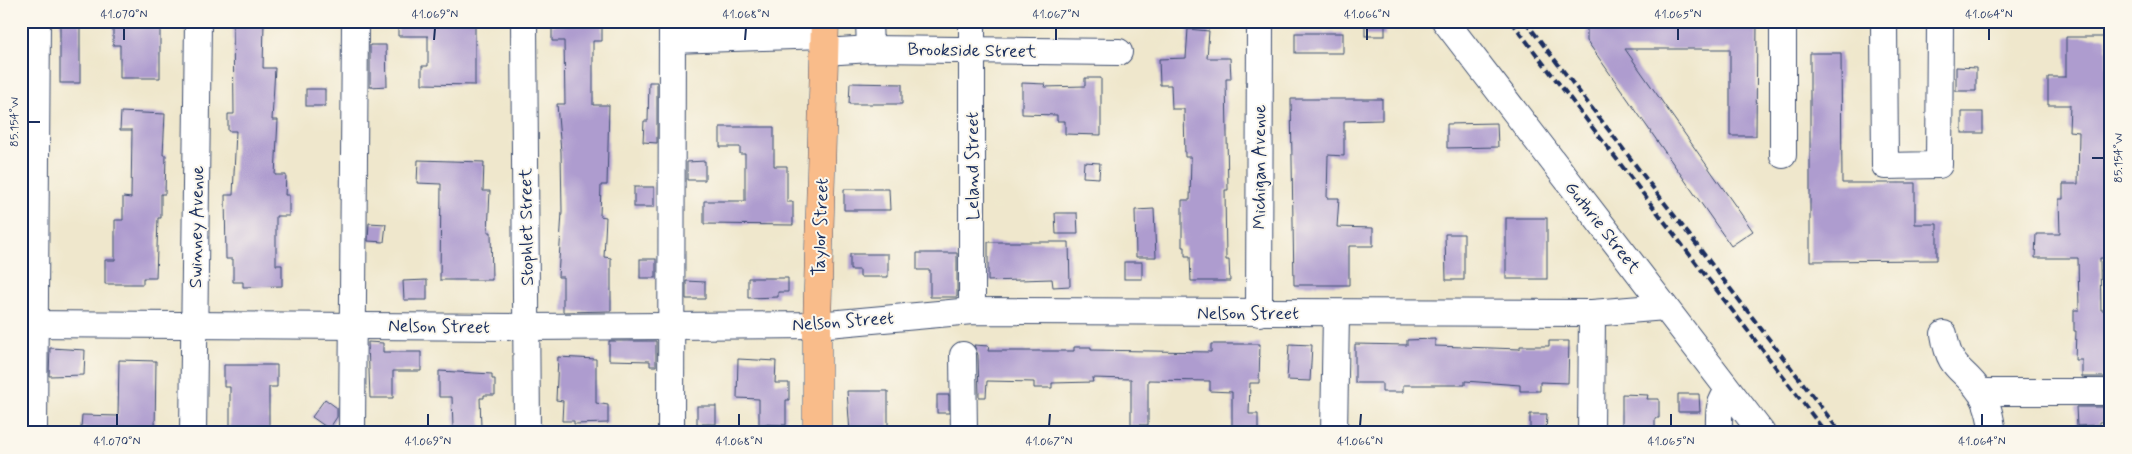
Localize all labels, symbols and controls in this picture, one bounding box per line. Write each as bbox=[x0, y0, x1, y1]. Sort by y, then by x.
text: 41.070°N bbox=[101, 7, 147, 23]
text: 41.069°N bbox=[412, 7, 458, 23]
text: 41.068°N bbox=[723, 7, 769, 23]
text: 41.067°N bbox=[1032, 7, 1080, 23]
text: 41.066°N bbox=[1344, 7, 1390, 23]
text: 41.065°N bbox=[1654, 7, 1702, 23]
text: 41.064°N bbox=[1965, 7, 2013, 23]
street label: Brookside Street bbox=[907, 38, 1037, 64]
text: 85.154°W bbox=[7, 97, 23, 147]
street label: Michigan Avenue bbox=[1248, 105, 1272, 230]
street label: Leland Street bbox=[961, 111, 985, 220]
text: 85.154°W bbox=[2111, 133, 2127, 183]
street label: Swinney Avenue bbox=[184, 166, 210, 288]
street label: Stophlet Street bbox=[514, 167, 540, 286]
street label: Taylor Street bbox=[807, 177, 835, 276]
street label: Guthrie Street bbox=[1559, 177, 1646, 279]
street label: Nelson Street bbox=[1197, 302, 1299, 326]
street label: Nelson Street bbox=[791, 306, 895, 338]
street label: Nelson Street bbox=[388, 314, 490, 340]
text: 41.070°N bbox=[94, 434, 140, 450]
text: 41.069°N bbox=[405, 434, 451, 450]
text: 41.068°N bbox=[716, 434, 762, 450]
text: 41.067°N bbox=[1025, 434, 1073, 450]
text: 41.066°N bbox=[1337, 434, 1383, 450]
text: 41.065°N bbox=[1647, 434, 1695, 450]
text: 41.064°N bbox=[1958, 434, 2006, 450]

